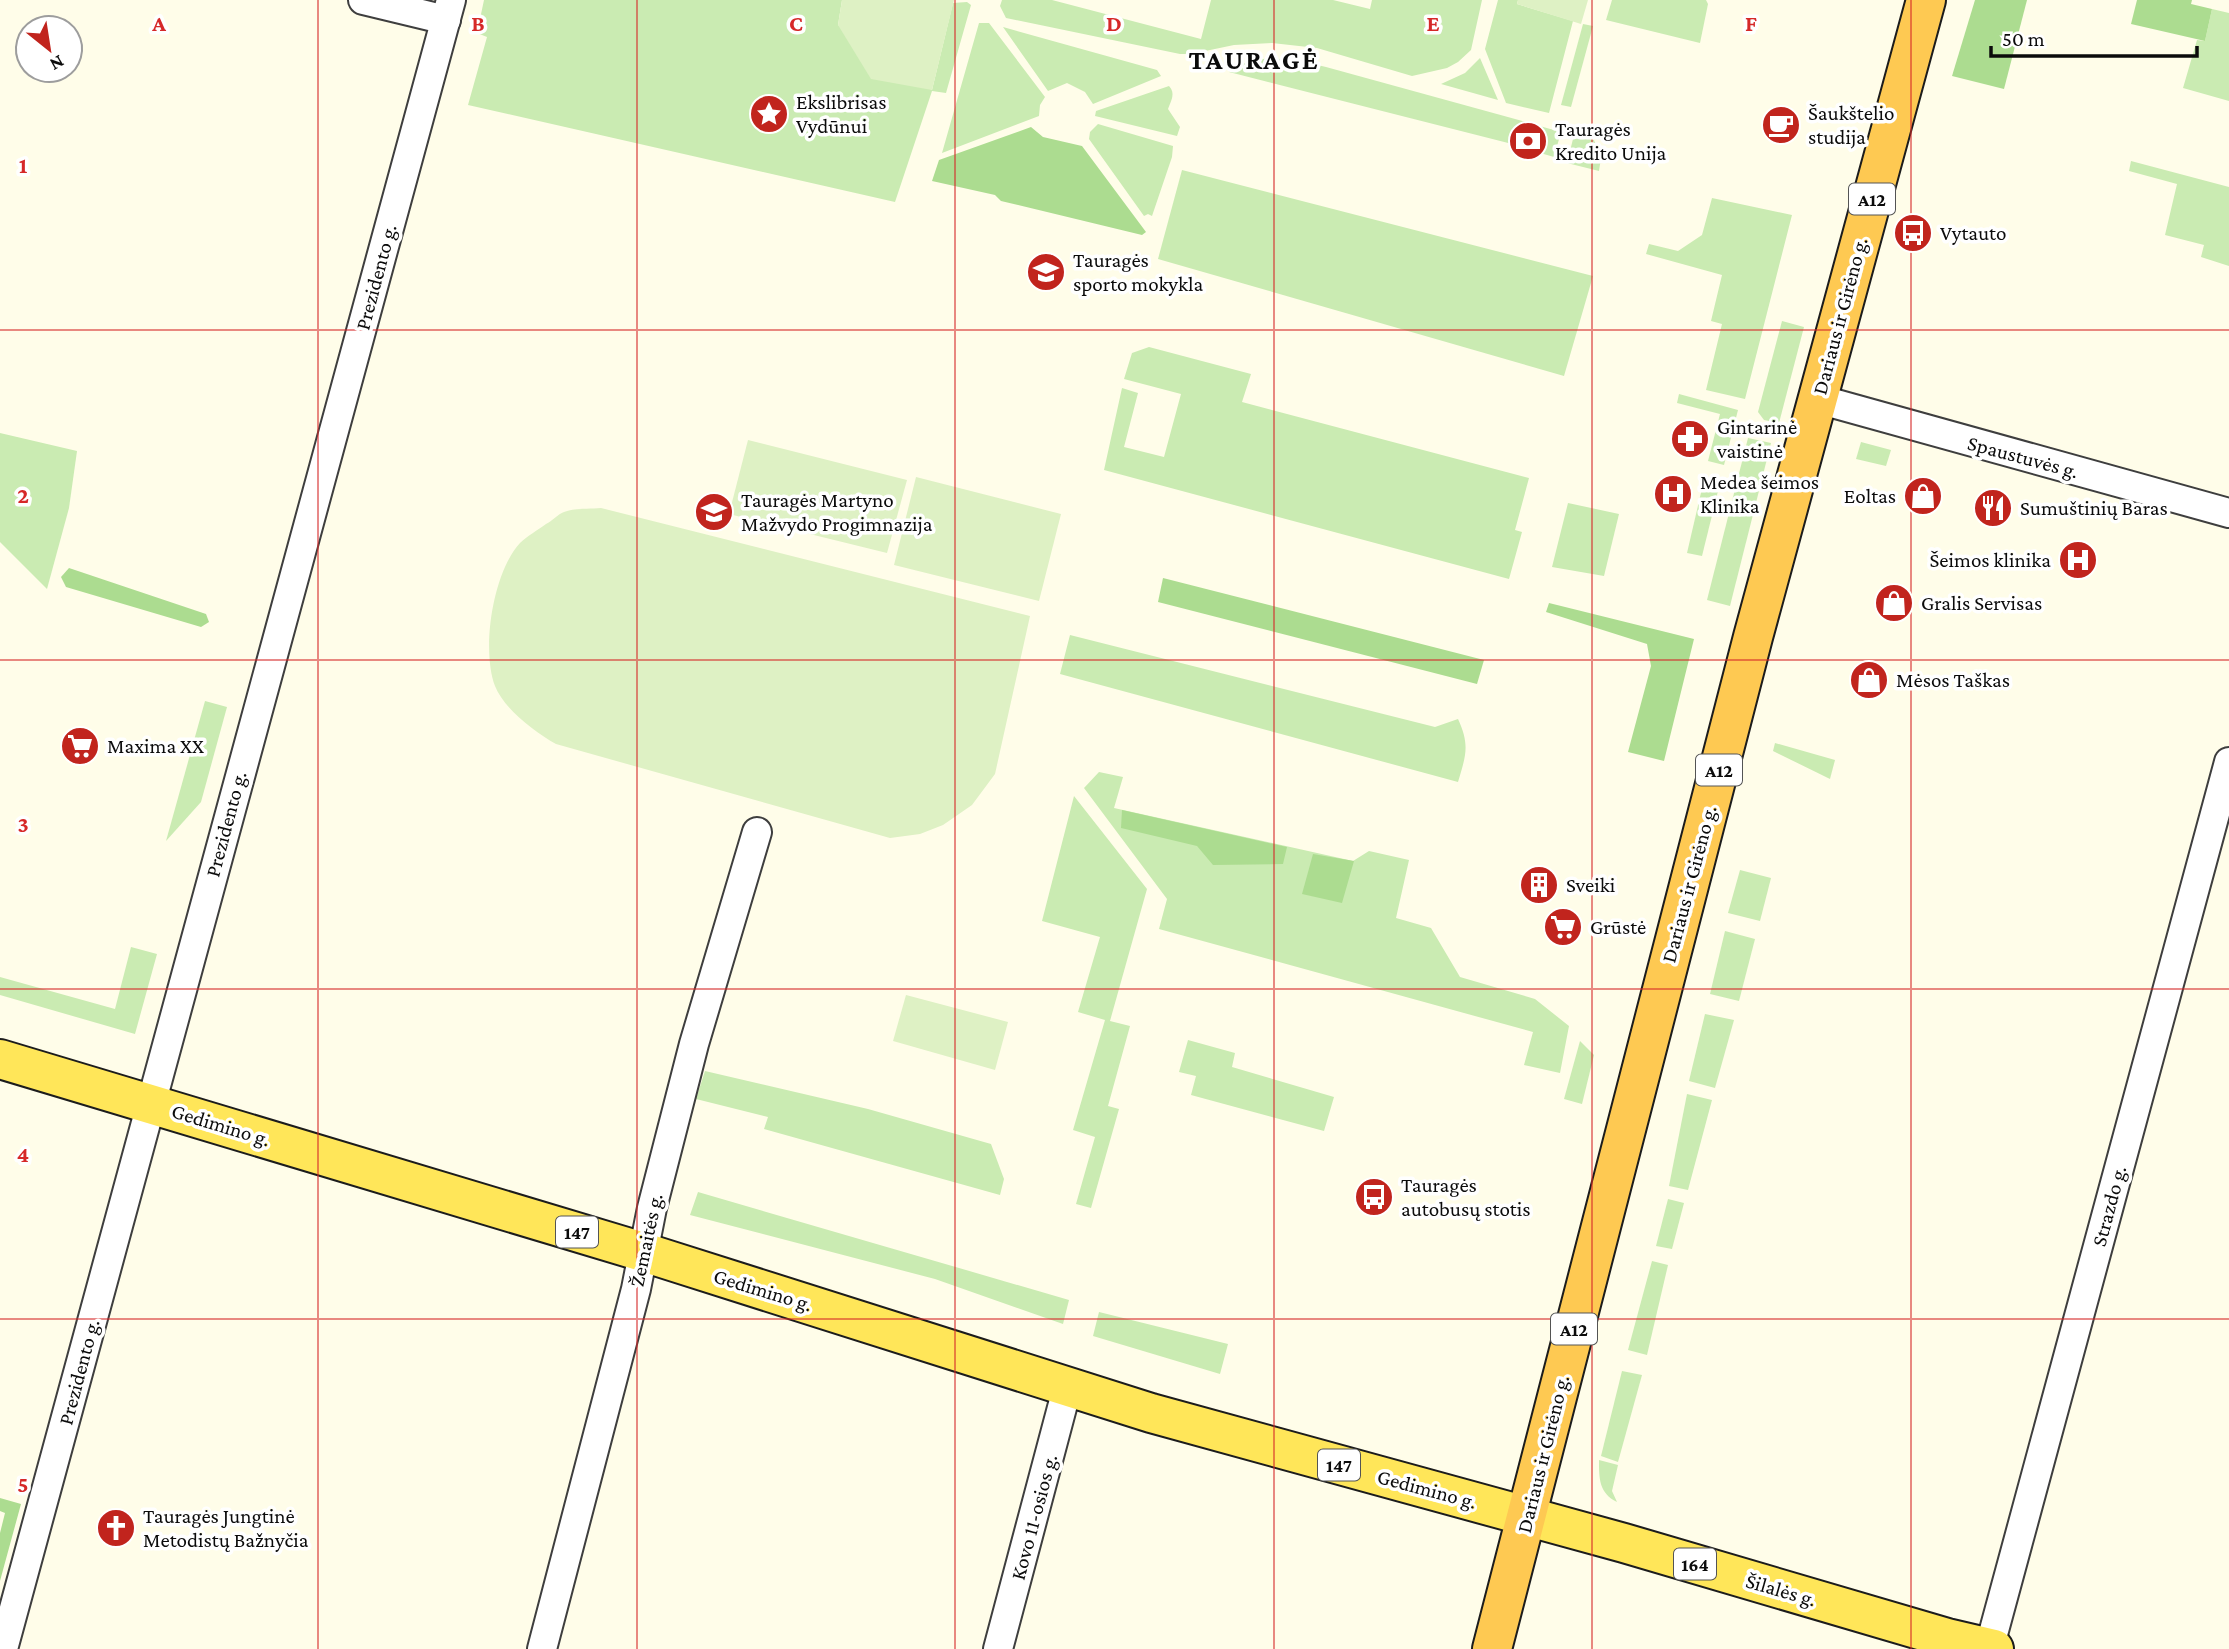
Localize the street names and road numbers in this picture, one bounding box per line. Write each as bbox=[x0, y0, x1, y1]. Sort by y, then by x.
road number: A12 bbox=[1849, 183, 1895, 214]
street label: Prezidento g. bbox=[350, 221, 402, 333]
street label: Dariaus ir Girėno g. bbox=[1807, 235, 1873, 397]
street label: Spaustuvės g. bbox=[1965, 431, 2081, 483]
road number: A12 bbox=[1696, 754, 1742, 786]
street label: Prezidento g. bbox=[200, 768, 252, 880]
street label: Dariaus ir Girėno g. bbox=[1656, 803, 1722, 965]
street label: Gedimino g. bbox=[169, 1099, 273, 1151]
street label: Strazdo g. bbox=[2087, 1163, 2131, 1249]
street label: Žemaitės g. bbox=[624, 1191, 668, 1289]
road number: 147 bbox=[556, 1216, 598, 1248]
street label: Gedimino g. bbox=[711, 1264, 815, 1316]
road number: A12 bbox=[1551, 1314, 1597, 1344]
street label: Prezidento g. bbox=[53, 1316, 105, 1428]
street label: Dariaus ir Girėno g. bbox=[1512, 1373, 1574, 1535]
road number: 147 bbox=[1318, 1450, 1360, 1480]
street label: Kovo 11-osios g. bbox=[1006, 1451, 1062, 1583]
street label: Gedimino g. bbox=[1375, 1464, 1479, 1514]
road number: 164 bbox=[1674, 1548, 1716, 1580]
street label: Šilalės g. bbox=[1743, 1569, 1819, 1611]

